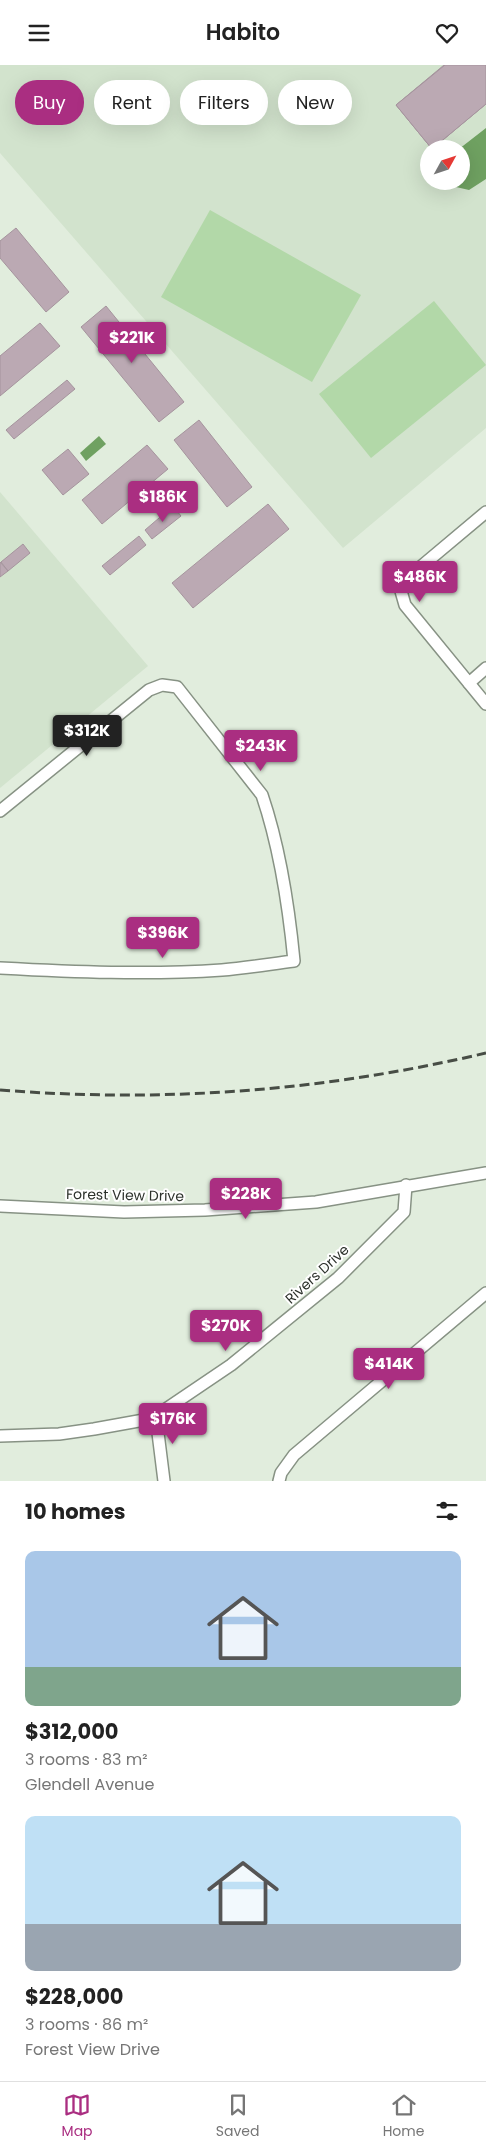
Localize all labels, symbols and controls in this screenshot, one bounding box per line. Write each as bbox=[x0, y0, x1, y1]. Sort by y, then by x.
text: Habito bbox=[206, 17, 280, 48]
icon: menu bbox=[25, 19, 53, 47]
icon: heart bbox=[433, 19, 461, 47]
chip: Buy bbox=[15, 80, 84, 125]
chip: Rent bbox=[94, 80, 170, 125]
chip: Filters bbox=[180, 80, 268, 125]
chip: New bbox=[278, 80, 352, 125]
north arrow bbox=[420, 140, 470, 190]
map controls bbox=[420, 140, 470, 190]
pin: $221K bbox=[97, 321, 167, 364]
text: $221K bbox=[109, 326, 155, 349]
pin: $186K bbox=[128, 481, 198, 523]
text: $186K bbox=[139, 485, 187, 508]
pin: $486K bbox=[385, 561, 455, 603]
text: $486K bbox=[393, 565, 447, 588]
pin: $312K bbox=[52, 715, 122, 757]
text: $312K bbox=[64, 719, 110, 742]
pin: $243K bbox=[226, 729, 296, 772]
text: $243K bbox=[235, 734, 287, 757]
pin: $396K bbox=[128, 917, 198, 959]
text: $396K bbox=[137, 921, 189, 944]
pin: $228K bbox=[211, 1177, 281, 1220]
text: $228K bbox=[221, 1182, 271, 1205]
street label: Forest View Drive bbox=[66, 1184, 184, 1206]
street label: Rivers Drive bbox=[281, 1240, 354, 1308]
pin: $270K bbox=[191, 1309, 261, 1352]
text: $270K bbox=[201, 1314, 251, 1337]
pin: $414K bbox=[354, 1347, 424, 1390]
text: $414K bbox=[364, 1352, 414, 1375]
pin: $176K bbox=[138, 1403, 208, 1445]
text: $176K bbox=[150, 1407, 196, 1430]
text: 10 homes bbox=[25, 1497, 125, 1526]
icon: filters bbox=[433, 1497, 461, 1525]
icon: home bbox=[198, 1583, 288, 1673]
text: $312,000 bbox=[25, 1717, 119, 1746]
text: 3 rooms · 83 m² bbox=[25, 1748, 147, 1771]
text: Glendell Avenue bbox=[25, 1773, 155, 1796]
icon: home bbox=[198, 1848, 288, 1938]
text: $228,000 bbox=[25, 1982, 124, 2011]
text: 3 rooms · 86 m² bbox=[25, 2013, 148, 2036]
text: Forest View Drive bbox=[25, 2038, 160, 2061]
tab: Map bbox=[62, 2091, 93, 2142]
tab: Saved bbox=[216, 2091, 259, 2142]
tab: Home bbox=[383, 2091, 424, 2142]

